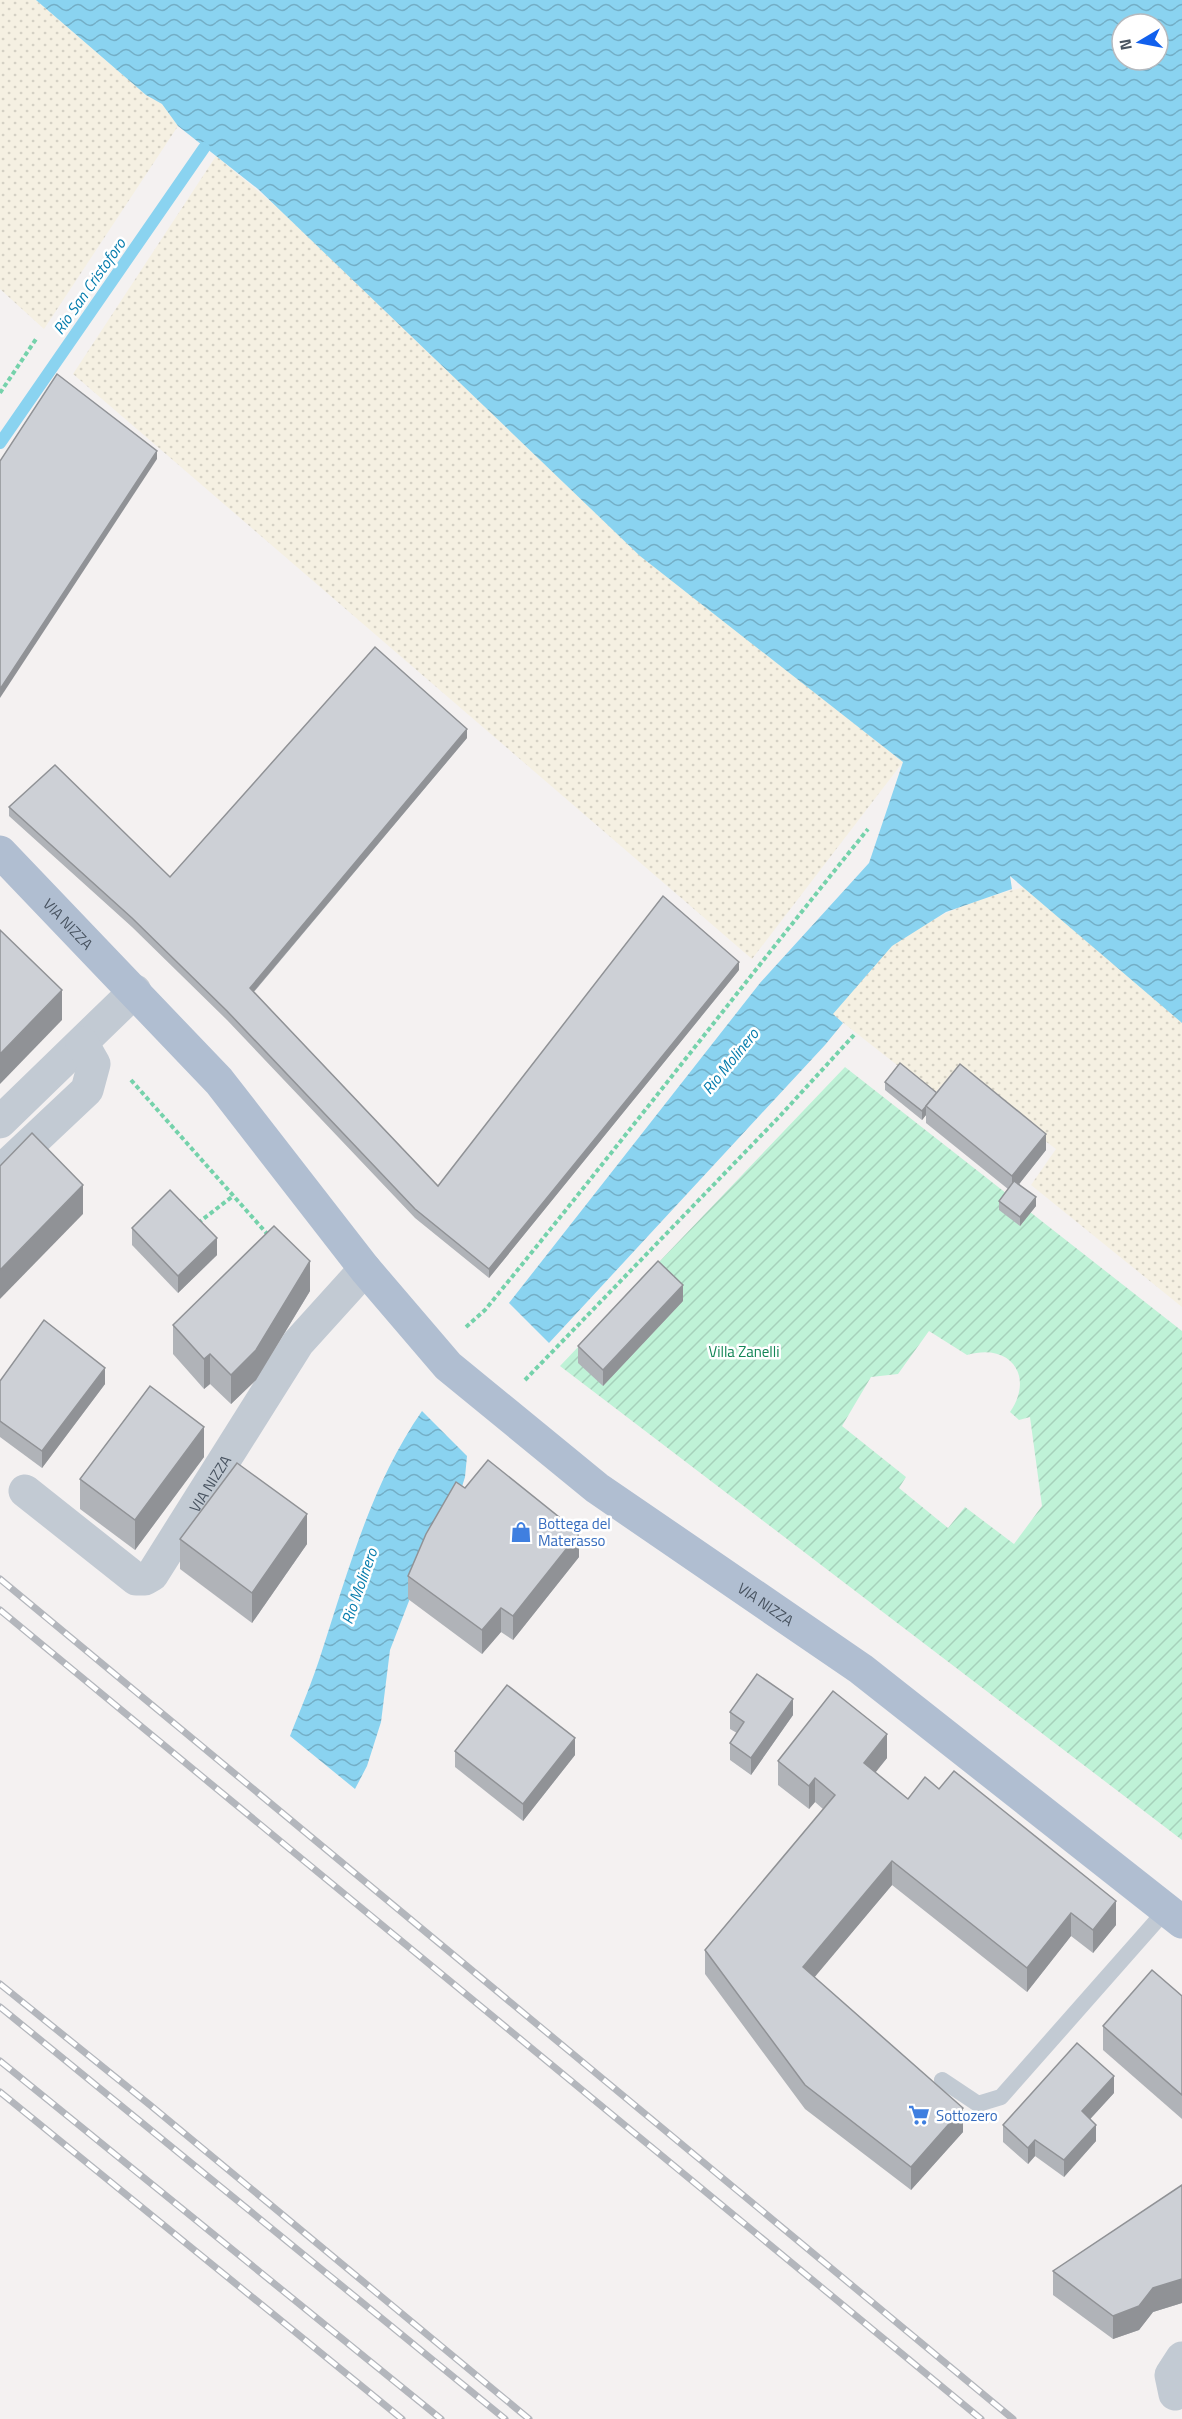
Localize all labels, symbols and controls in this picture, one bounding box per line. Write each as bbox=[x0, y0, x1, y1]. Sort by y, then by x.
north arrow bbox=[1110, 12, 1170, 72]
text: N bbox=[1112, 37, 1138, 52]
water label: Rio San Cristoforo bbox=[47, 232, 132, 339]
street label: VIA NIZZA bbox=[38, 893, 99, 955]
water label: Rio Molinero bbox=[696, 1022, 765, 1099]
park label: Villa Zanelli bbox=[708, 1340, 780, 1363]
street label: VIA NIZZA bbox=[183, 1450, 236, 1516]
place label: Bottega del Materasso bbox=[538, 1512, 611, 1552]
shop icon: Bottega del Materasso bbox=[509, 1520, 533, 1544]
water label: Rio Molinero bbox=[335, 1544, 384, 1627]
street label: VIA NIZZA bbox=[733, 1576, 799, 1631]
supermarket icon: Sottozero bbox=[907, 2103, 931, 2127]
place label: Sottozero bbox=[936, 2104, 998, 2127]

